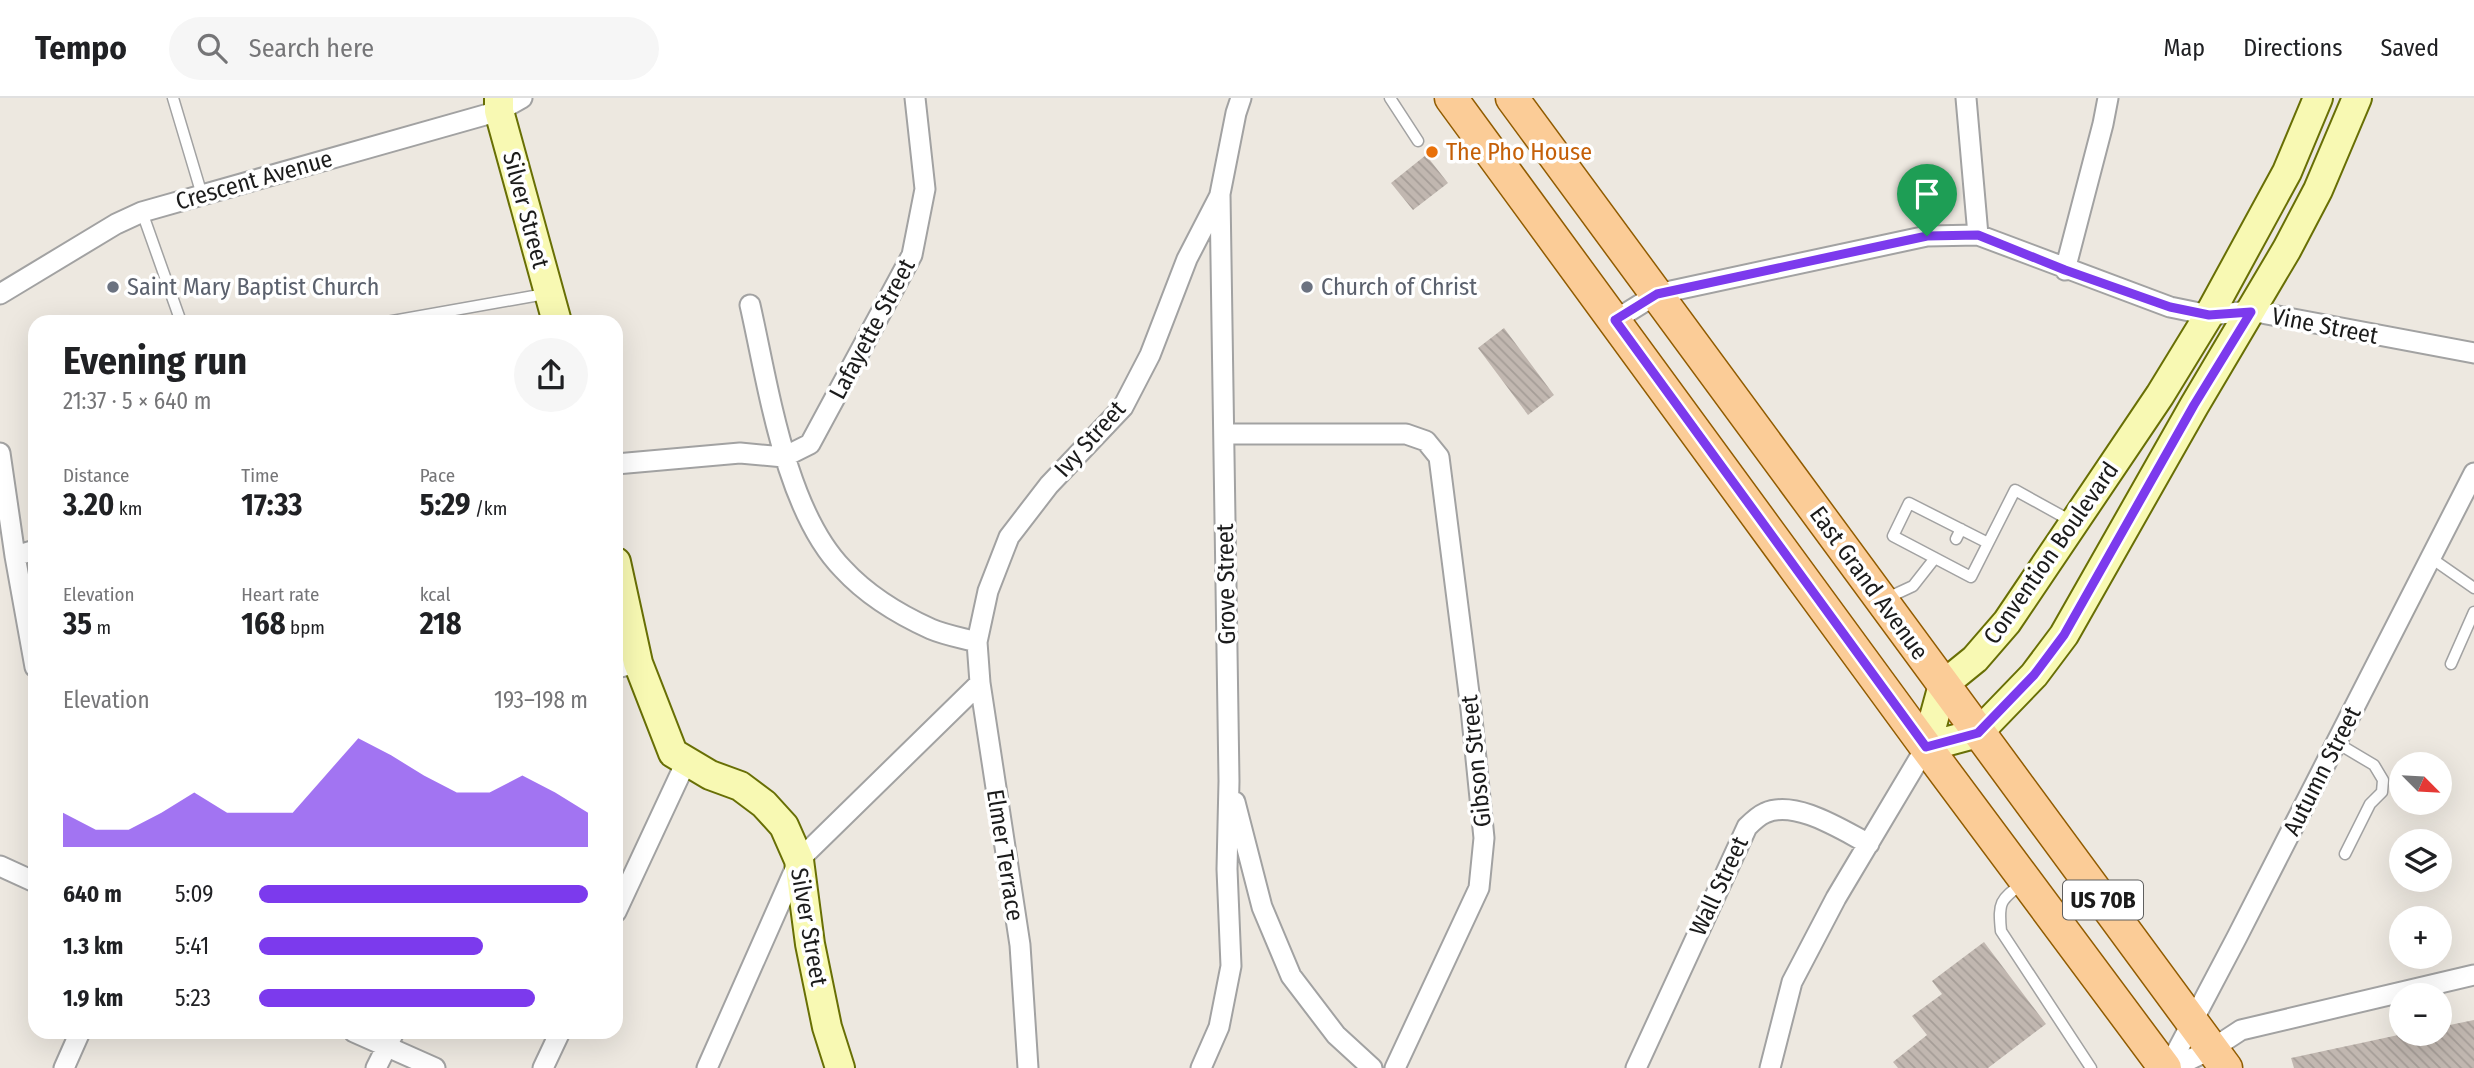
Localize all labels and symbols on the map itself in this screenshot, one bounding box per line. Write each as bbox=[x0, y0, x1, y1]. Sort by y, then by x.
place label: The Pho House bbox=[1446, 138, 1592, 166]
street label: Crescent Avenue bbox=[172, 144, 336, 216]
marker: The Pho House bbox=[1424, 144, 1440, 160]
street label: Silver Street bbox=[497, 149, 555, 271]
pin bbox=[1897, 164, 1957, 236]
street label: Lafayette Street bbox=[823, 254, 921, 404]
place label: Saint Mary Baptist Church bbox=[127, 273, 379, 301]
place label: Church of Christ bbox=[1321, 273, 1477, 301]
marker: Saint Mary Baptist Church bbox=[105, 279, 121, 295]
marker: Church of Christ bbox=[1299, 279, 1315, 295]
street label: Vine Street bbox=[2270, 302, 2381, 350]
street label: Ivy Street bbox=[1049, 395, 1131, 483]
street label: Convention Boulevard bbox=[1978, 457, 2124, 649]
street label: East Grand Avenue bbox=[1804, 501, 1934, 665]
street label: Grove Street bbox=[1211, 523, 1241, 645]
street label: Gibson Street bbox=[1455, 693, 1497, 828]
street label: Autumn Street bbox=[2277, 702, 2367, 840]
north arrow bbox=[2389, 752, 2452, 816]
street label: Elmer Terrace bbox=[981, 787, 1029, 923]
street label: Wall Street bbox=[1684, 832, 1754, 940]
street label: Silver Street bbox=[785, 866, 833, 988]
road number: US 70B bbox=[2063, 880, 2143, 920]

